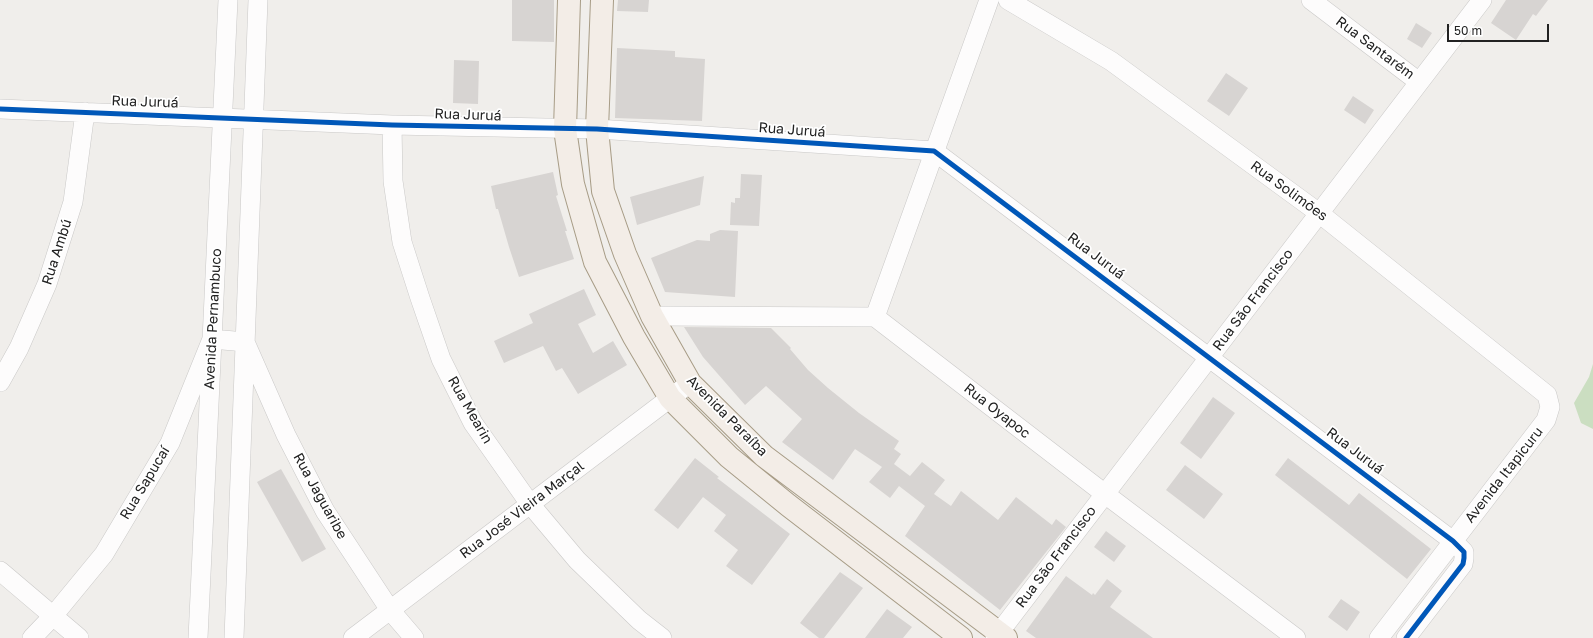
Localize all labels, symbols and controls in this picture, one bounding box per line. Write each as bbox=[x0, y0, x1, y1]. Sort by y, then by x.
street label: Rua Santarém bbox=[1332, 13, 1418, 83]
scale bar bbox=[1449, 16, 1551, 42]
text: 50 m bbox=[1454, 23, 1482, 38]
street label: Rua Juruá bbox=[111, 92, 179, 112]
street label: Rua Juruá bbox=[434, 105, 502, 125]
street label: Rua Juruá bbox=[758, 119, 826, 141]
street label: Rua Solimões bbox=[1247, 157, 1331, 225]
street label: Rua Ambú bbox=[39, 217, 75, 287]
street label: Rua Juruá bbox=[1064, 229, 1128, 283]
street label: Rua São Francisco bbox=[1209, 246, 1297, 354]
street label: Avenida Pernambuco bbox=[201, 248, 225, 390]
street label: Avenida Paraíba bbox=[683, 372, 771, 460]
street label: Rua Mearin bbox=[444, 373, 496, 447]
street label: Rua Oyapoc bbox=[961, 380, 1033, 442]
street label: Rua Juruá bbox=[1323, 424, 1387, 478]
street label: Avenida Itapicuru bbox=[1461, 424, 1547, 526]
street label: Rua Sapucaí bbox=[117, 443, 173, 523]
street label: Rua Jaguaribe bbox=[289, 450, 351, 542]
street label: Rua José Vieira Marçal bbox=[457, 458, 587, 562]
street label: Rua São Francisco bbox=[1012, 503, 1100, 611]

